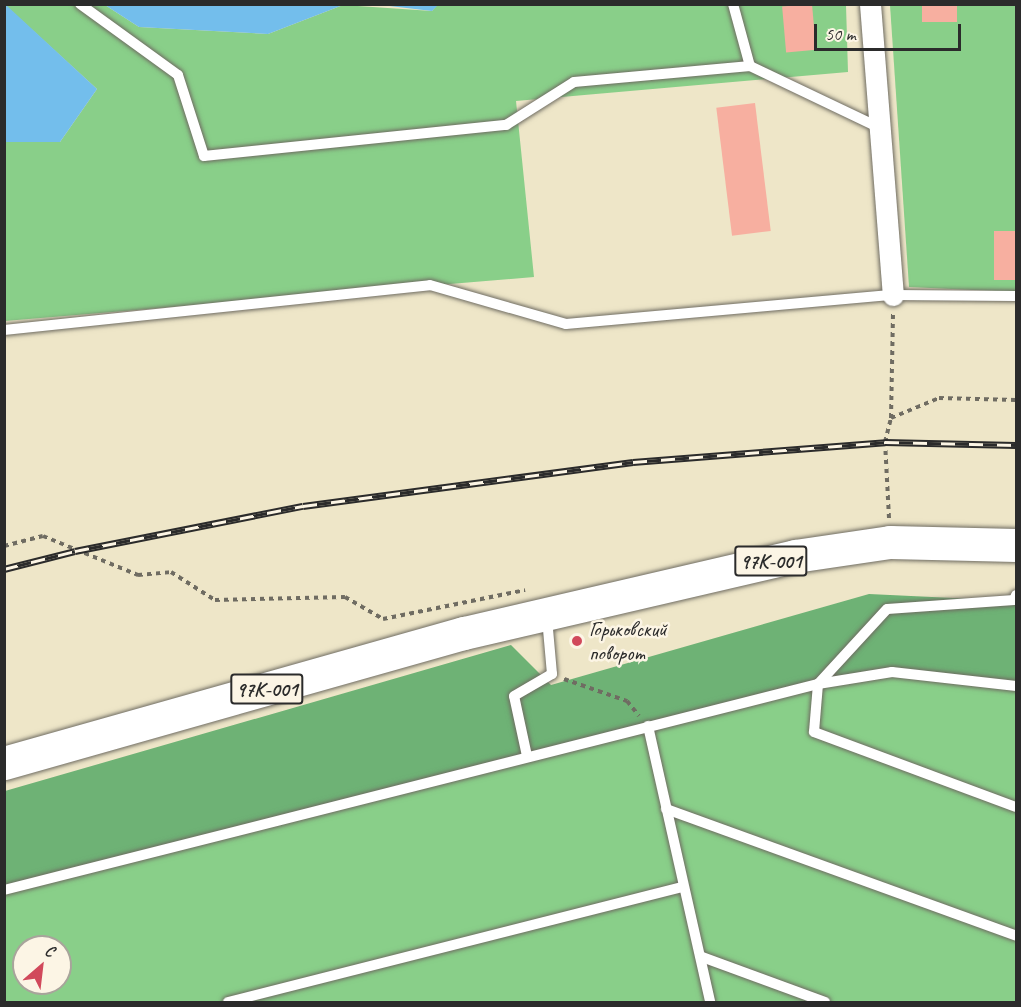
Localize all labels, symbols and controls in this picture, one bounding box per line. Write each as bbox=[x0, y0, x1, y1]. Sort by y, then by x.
scale bar bbox=[817, 12, 964, 50]
text: 50 m bbox=[825, 23, 856, 45]
road number: 97К-001 bbox=[734, 544, 808, 578]
place label: Горьковский поворот bbox=[589, 616, 667, 666]
marker: Горьковский поворот bbox=[570, 634, 584, 648]
road number: 97К-001 bbox=[230, 672, 304, 706]
north arrow bbox=[12, 935, 72, 995]
text: С bbox=[41, 940, 58, 962]

